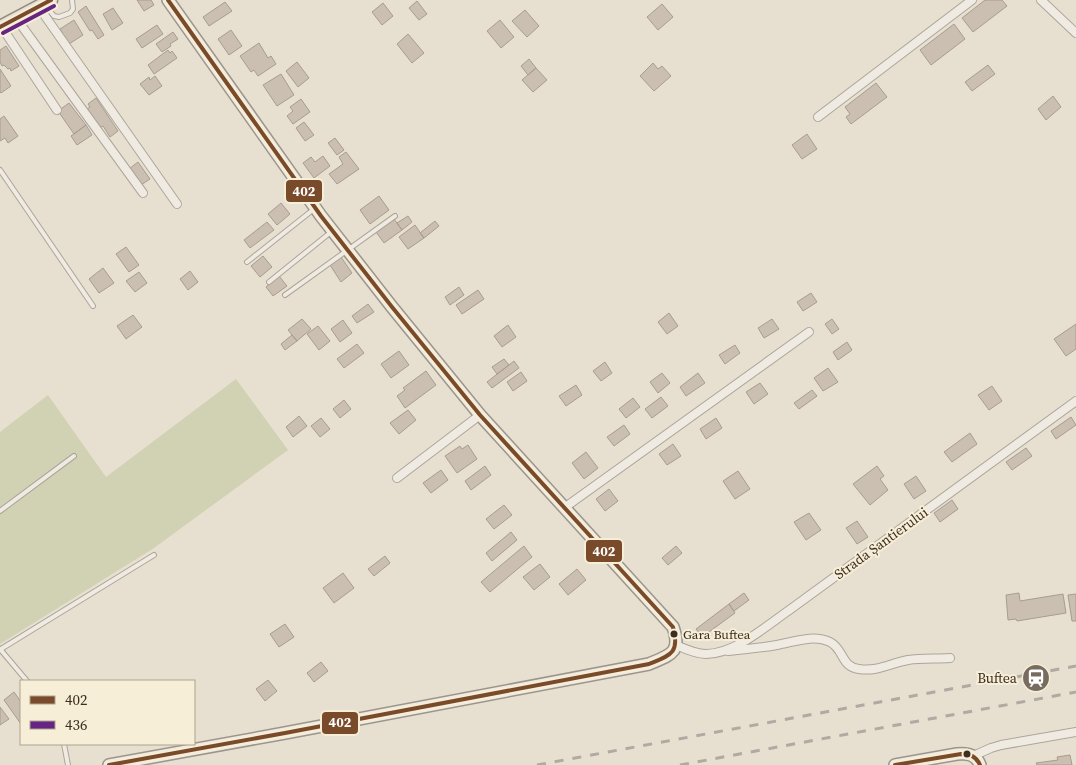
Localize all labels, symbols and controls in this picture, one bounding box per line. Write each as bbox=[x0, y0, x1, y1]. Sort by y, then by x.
line badge: 402 bbox=[285, 179, 323, 203]
text: 402 bbox=[293, 181, 316, 201]
street label: Strada Șantierului bbox=[830, 502, 932, 584]
line badge: 402 bbox=[585, 539, 623, 563]
text: 402 bbox=[593, 541, 616, 561]
place label: Gara Buftea bbox=[683, 626, 751, 643]
marker: Gara Buftea bbox=[669, 629, 679, 639]
station icon: Buftea bbox=[1021, 663, 1051, 693]
place label: Buftea bbox=[977, 668, 1018, 688]
legend bbox=[20, 680, 195, 745]
text: 402 bbox=[65, 689, 88, 710]
line badge: 402 bbox=[321, 711, 359, 735]
text: 402 bbox=[329, 712, 352, 732]
text: 436 bbox=[65, 714, 88, 735]
unlabelled marker bbox=[962, 749, 972, 759]

